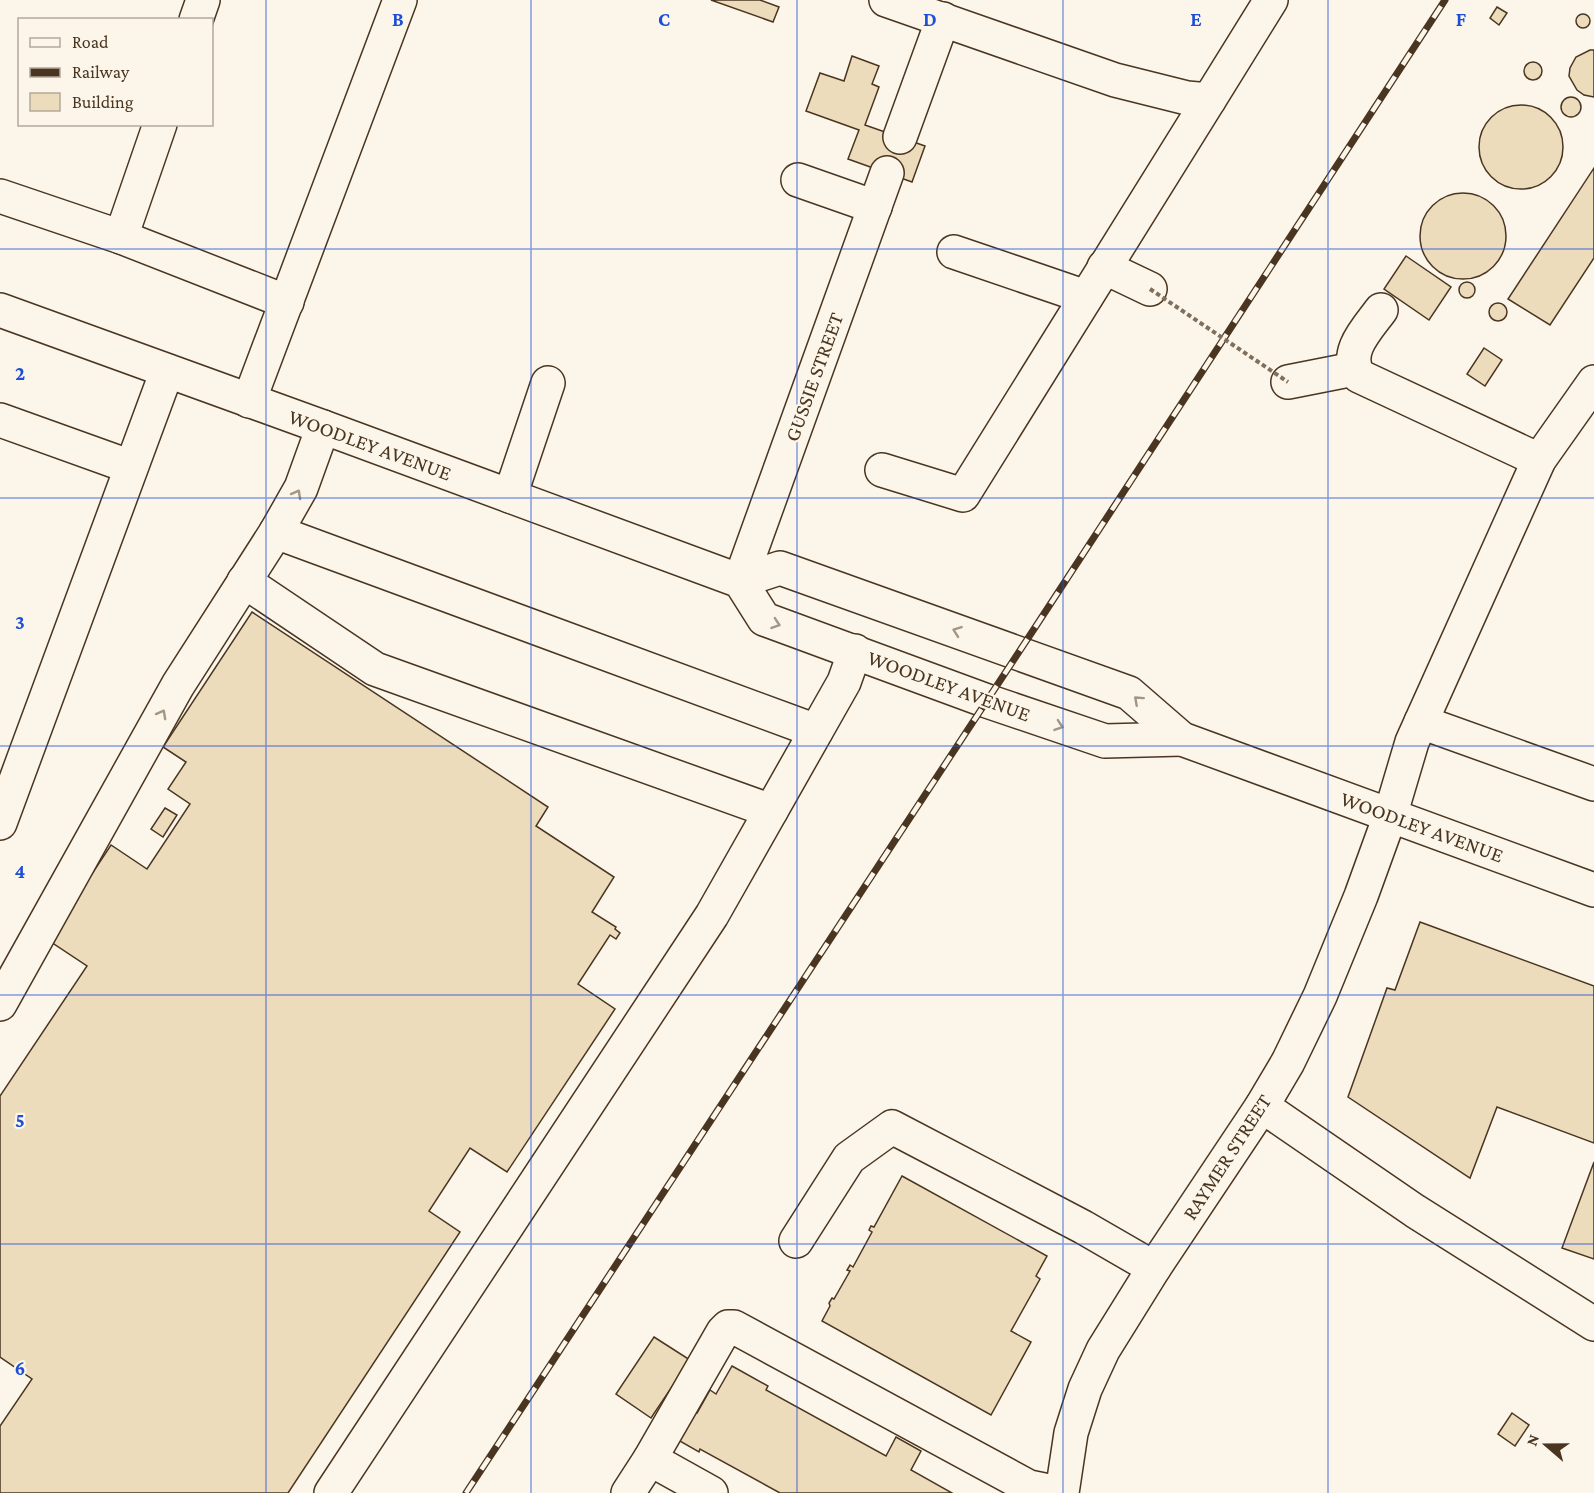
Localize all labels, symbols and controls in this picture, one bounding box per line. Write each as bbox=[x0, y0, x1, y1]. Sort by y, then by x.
text: B bbox=[392, 8, 404, 30]
text: C bbox=[658, 8, 670, 30]
text: D bbox=[923, 8, 937, 30]
text: E bbox=[1190, 8, 1202, 30]
text: F bbox=[1456, 8, 1467, 30]
legend bbox=[18, 18, 213, 126]
text: Road bbox=[72, 32, 109, 52]
text: Railway bbox=[72, 62, 130, 82]
text: Building bbox=[72, 92, 134, 112]
street label: GUSSIE STREET bbox=[780, 309, 849, 445]
text: 2 bbox=[15, 362, 25, 384]
street label: WOODLEY AVENUE bbox=[285, 404, 455, 486]
one-way arrow bbox=[290, 490, 301, 500]
text: 3 bbox=[15, 611, 25, 633]
one-way arrow bbox=[770, 616, 781, 629]
one-way arrow bbox=[952, 626, 963, 639]
street label: WOODLEY AVENUE bbox=[864, 645, 1034, 727]
one-way arrow bbox=[1134, 696, 1145, 707]
one-way arrow bbox=[155, 710, 166, 720]
one-way arrow bbox=[1053, 718, 1063, 731]
street label: WOODLEY AVENUE bbox=[1337, 786, 1507, 868]
text: 4 bbox=[15, 860, 26, 882]
street label: RAYMER STREET bbox=[1178, 1089, 1277, 1224]
text: 5 bbox=[15, 1109, 25, 1131]
text: 6 bbox=[15, 1357, 25, 1379]
north arrow bbox=[1516, 1415, 1576, 1475]
text: N bbox=[1523, 1432, 1542, 1448]

